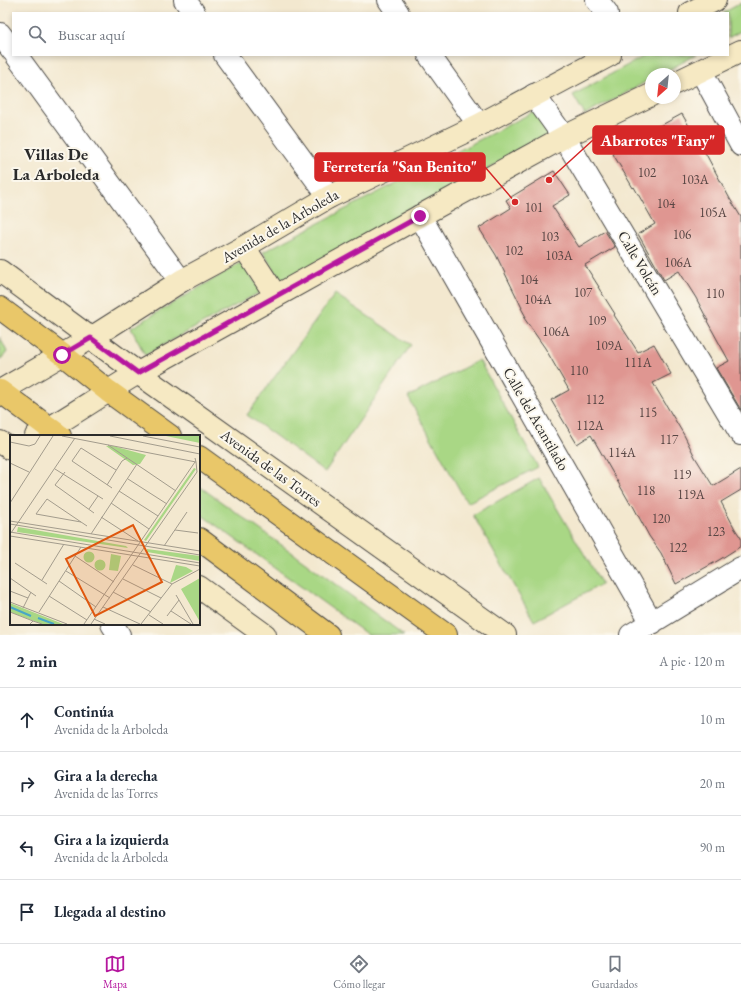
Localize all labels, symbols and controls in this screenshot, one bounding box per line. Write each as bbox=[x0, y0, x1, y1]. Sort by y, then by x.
search box bbox=[12, 12, 729, 56]
icon: search bbox=[26, 23, 48, 45]
text: Buscar aquí bbox=[58, 25, 125, 44]
north arrow bbox=[645, 68, 681, 104]
callout: Abarrotes "Fany" bbox=[593, 126, 724, 154]
text: Abarrotes "Fany" bbox=[600, 130, 715, 151]
district label: Villas De La Arboleda bbox=[13, 143, 100, 185]
callout: Ferretería "San Benito" bbox=[315, 153, 485, 181]
text: Ferretería "San Benito" bbox=[323, 156, 477, 177]
house number: 102 bbox=[638, 164, 657, 181]
house number: 103A bbox=[681, 171, 710, 188]
street label: Avenida de la Arboleda bbox=[217, 184, 342, 267]
house number: 104 bbox=[657, 195, 676, 212]
house number: 101 bbox=[525, 199, 543, 216]
house number: 105A bbox=[699, 204, 728, 221]
route end bbox=[411, 207, 429, 225]
house number: 106 bbox=[673, 226, 691, 243]
street label: Calle Volcán bbox=[614, 227, 667, 298]
house number: 103 bbox=[541, 228, 559, 245]
house number: 102 bbox=[505, 242, 524, 259]
house number: 103A bbox=[545, 247, 574, 264]
house number: 106A bbox=[664, 254, 693, 271]
house number: 104 bbox=[520, 271, 539, 288]
house number: 107 bbox=[574, 284, 593, 301]
house number: 110 bbox=[706, 285, 724, 302]
house number: 104A bbox=[524, 291, 553, 308]
house number: 109 bbox=[588, 312, 607, 329]
house number: 106A bbox=[542, 323, 571, 340]
house number: 109A bbox=[595, 337, 624, 354]
route start bbox=[53, 346, 71, 364]
house number: 111A bbox=[624, 354, 653, 371]
house number: 110 bbox=[570, 362, 588, 379]
street label: Calle del Acantilado bbox=[499, 364, 574, 474]
house number: 112 bbox=[586, 391, 605, 408]
house number: 115 bbox=[639, 404, 657, 421]
house number: 112A bbox=[576, 417, 605, 434]
street label: Avenida de las Torres bbox=[216, 424, 326, 511]
house number: 117 bbox=[660, 431, 679, 448]
inset map bbox=[10, 435, 200, 625]
house number: 114A bbox=[608, 444, 637, 461]
house number: 119 bbox=[673, 466, 692, 483]
house number: 118 bbox=[637, 482, 655, 499]
house number: 119A bbox=[677, 486, 706, 503]
house number: 120 bbox=[652, 510, 670, 527]
house number: 123 bbox=[707, 523, 725, 540]
house number: 122 bbox=[669, 539, 688, 556]
text: 2 min bbox=[16, 650, 57, 672]
text: A pie · 120 m bbox=[659, 653, 725, 670]
text: Continúa bbox=[54, 702, 114, 721]
icon: ahead bbox=[16, 709, 38, 731]
text: 10 m bbox=[700, 711, 725, 728]
text: Avenida de la Arboleda bbox=[54, 721, 168, 738]
text: Gira a la derecha bbox=[54, 766, 158, 785]
icon: right bbox=[16, 773, 38, 795]
text: 20 m bbox=[700, 775, 725, 792]
text: Avenida de las Torres bbox=[54, 785, 158, 802]
text: Gira a la izquierda bbox=[54, 830, 169, 849]
icon: left bbox=[16, 837, 38, 859]
text: 90 m bbox=[700, 839, 725, 856]
text: Avenida de la Arboleda bbox=[54, 849, 168, 866]
icon: arrive bbox=[16, 901, 38, 923]
text: Llegada al destino bbox=[54, 902, 166, 921]
tab: Mapa bbox=[103, 953, 127, 991]
tab: Cómo llegar bbox=[333, 953, 385, 991]
tab: Guardados bbox=[591, 953, 638, 991]

